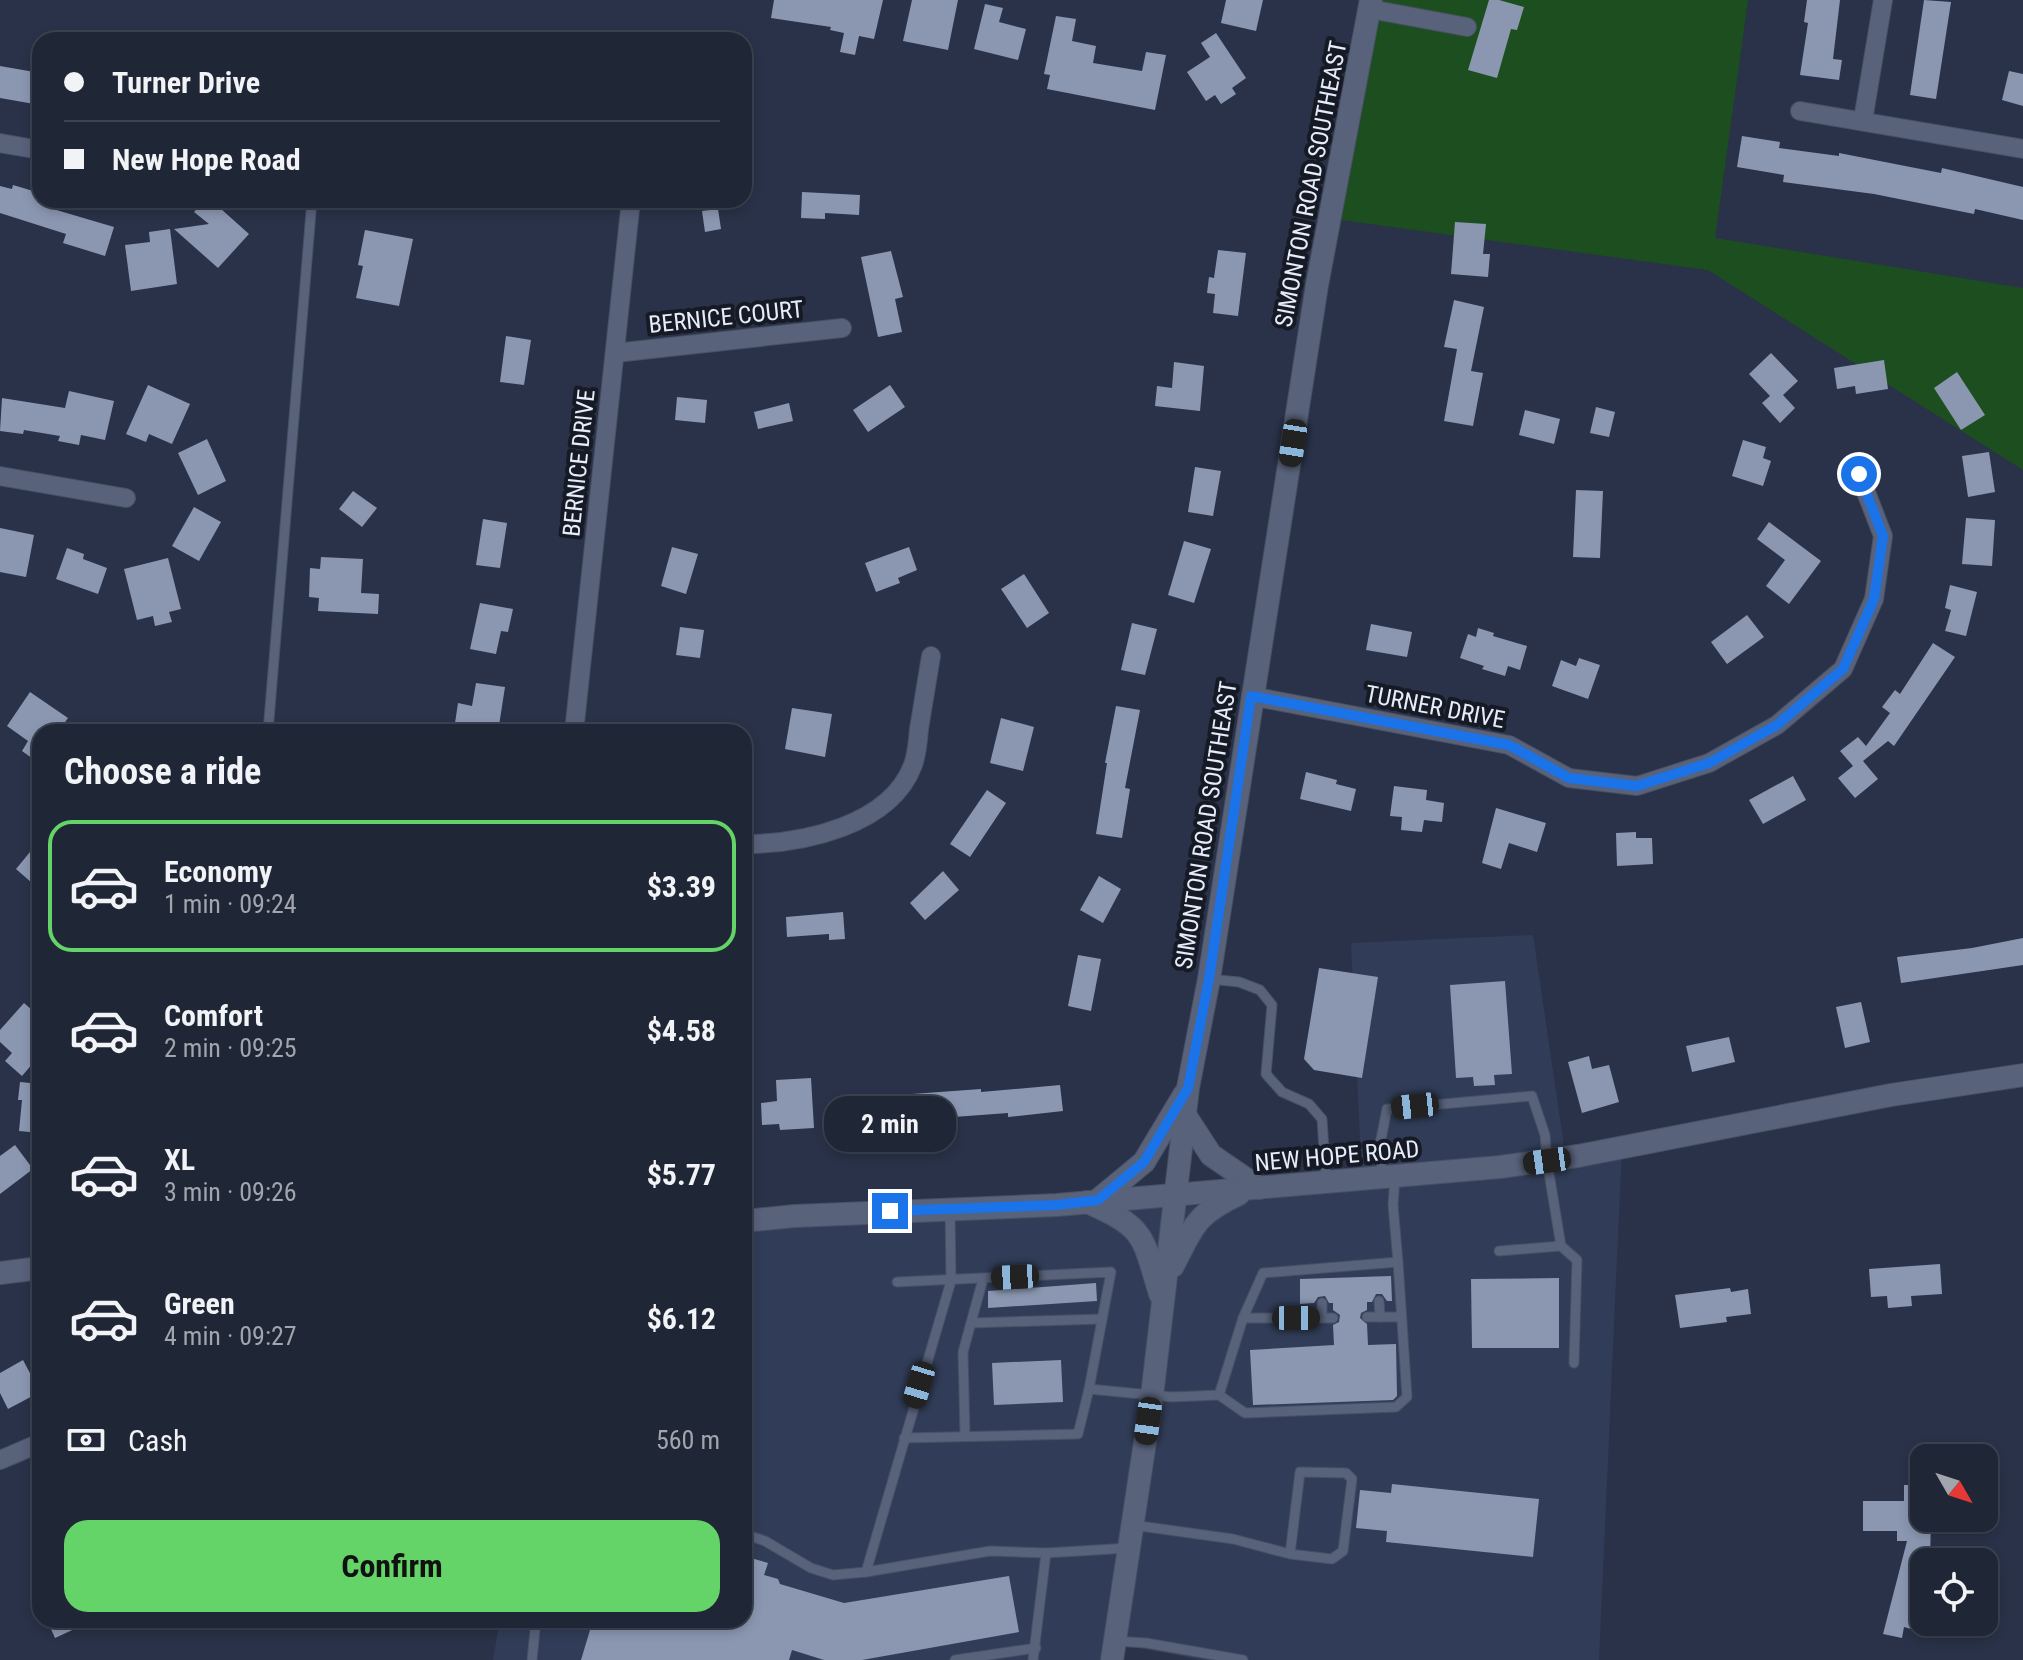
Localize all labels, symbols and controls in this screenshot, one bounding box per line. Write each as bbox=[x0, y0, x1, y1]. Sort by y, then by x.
street label: SIMONTON ROAD SOUTHEAST bbox=[1270, 39, 1352, 329]
text: Turner Drive bbox=[112, 65, 260, 100]
text: New Hope Road bbox=[112, 142, 301, 177]
street label: BERNICE COURT bbox=[647, 295, 805, 339]
street label: BERNICE DRIVE bbox=[557, 388, 601, 538]
car bbox=[1277, 417, 1309, 469]
route start bbox=[1841, 456, 1877, 492]
street label: SIMONTON ROAD SOUTHEAST bbox=[1169, 679, 1243, 971]
street label: TURNER DRIVE bbox=[1363, 680, 1507, 734]
text: Choose a ride bbox=[64, 751, 261, 793]
icon: car bbox=[68, 850, 140, 922]
text: Economy bbox=[164, 854, 272, 889]
text: $3.39 bbox=[647, 869, 716, 904]
text: 1 min · 09:24 bbox=[164, 889, 297, 919]
icon: car bbox=[68, 994, 140, 1066]
text: Comfort bbox=[164, 998, 263, 1033]
text: $4.58 bbox=[647, 1013, 716, 1048]
text: 2 min · 09:25 bbox=[164, 1033, 297, 1063]
car bbox=[1390, 1092, 1440, 1120]
callout: 2 min bbox=[824, 1095, 956, 1151]
text: 2 min bbox=[861, 1109, 919, 1139]
street label: NEW HOPE ROAD bbox=[1254, 1135, 1420, 1177]
icon: car bbox=[68, 1138, 140, 1210]
text: XL bbox=[164, 1142, 195, 1177]
car bbox=[1522, 1146, 1572, 1176]
text: $5.77 bbox=[647, 1157, 716, 1192]
text: 3 min · 09:26 bbox=[164, 1177, 297, 1207]
route end bbox=[872, 1193, 908, 1229]
car bbox=[990, 1264, 1040, 1290]
icon: car bbox=[68, 1282, 140, 1354]
text: Green bbox=[164, 1286, 235, 1321]
text: $6.12 bbox=[647, 1301, 716, 1336]
car bbox=[1272, 1306, 1320, 1330]
text: 4 min · 09:27 bbox=[164, 1321, 297, 1351]
car bbox=[901, 1359, 937, 1411]
car bbox=[1133, 1396, 1163, 1446]
icon: cash bbox=[64, 1418, 108, 1462]
text: Cash bbox=[128, 1423, 188, 1458]
text: 560 m bbox=[656, 1425, 720, 1455]
north arrow bbox=[1910, 1444, 1998, 1532]
map controls bbox=[1910, 1444, 1998, 1636]
button: Confirm bbox=[64, 1520, 720, 1612]
button: locate bbox=[1910, 1548, 1998, 1636]

